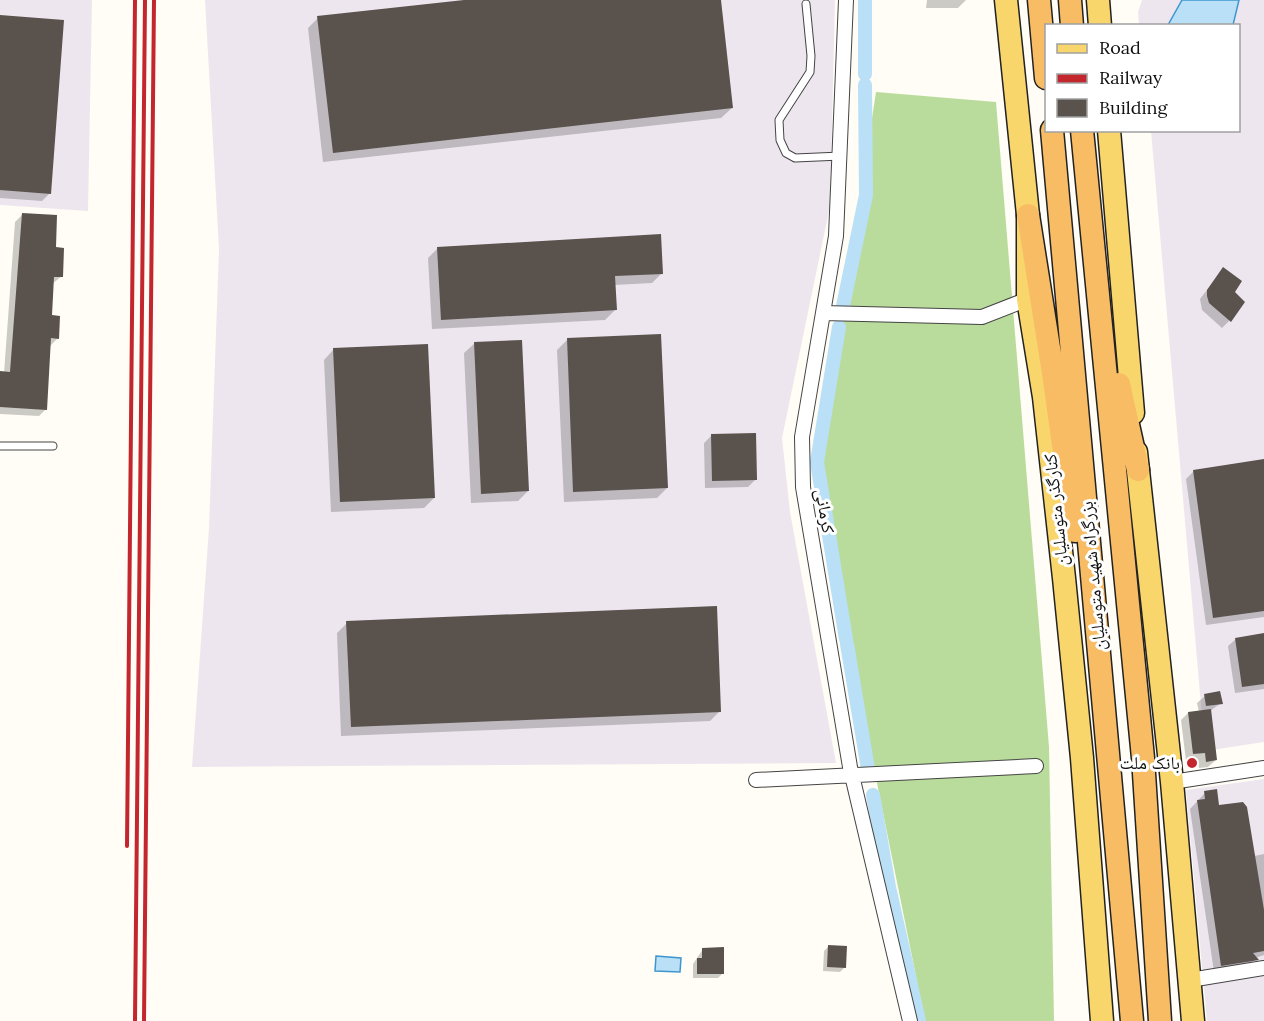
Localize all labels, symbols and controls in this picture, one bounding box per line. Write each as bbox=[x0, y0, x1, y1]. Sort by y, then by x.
legend bbox=[1045, 24, 1240, 132]
text: Road bbox=[1099, 36, 1141, 59]
text: Railway bbox=[1099, 66, 1163, 89]
text: Building bbox=[1099, 96, 1169, 119]
street label: کنارگذر متوسلیان bbox=[1038, 452, 1073, 567]
street label: کرمانی bbox=[811, 487, 840, 535]
street label: بزرگراه شهید متوسلیان bbox=[1075, 500, 1110, 652]
place label: بانک ملت bbox=[1120, 751, 1180, 774]
marker: بانک ملت bbox=[1185, 756, 1199, 770]

